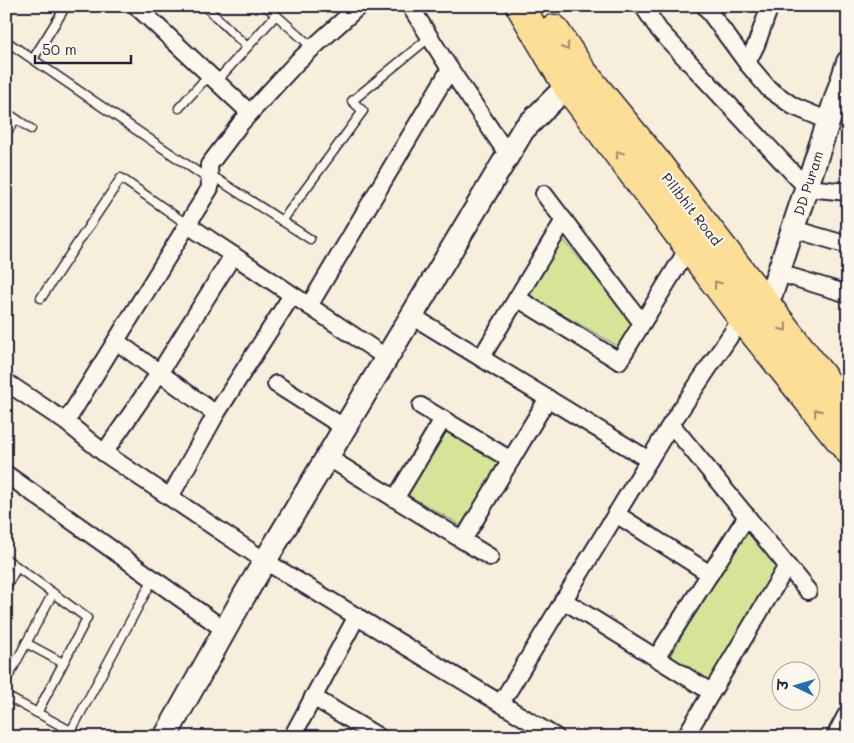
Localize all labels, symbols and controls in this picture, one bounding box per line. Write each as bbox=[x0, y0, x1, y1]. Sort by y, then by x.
scale bar bbox=[35, 32, 131, 64]
text: 50 m bbox=[42, 39, 77, 59]
one-way arrow bbox=[560, 42, 570, 51]
street label: DD Puram bbox=[789, 148, 827, 218]
one-way arrow bbox=[617, 151, 625, 160]
street label: Pilibhit Road bbox=[658, 169, 726, 249]
one-way arrow bbox=[714, 280, 723, 290]
one-way arrow bbox=[778, 322, 786, 331]
one-way arrow bbox=[815, 409, 823, 418]
north arrow bbox=[772, 660, 822, 710]
text: उ bbox=[773, 678, 793, 692]

